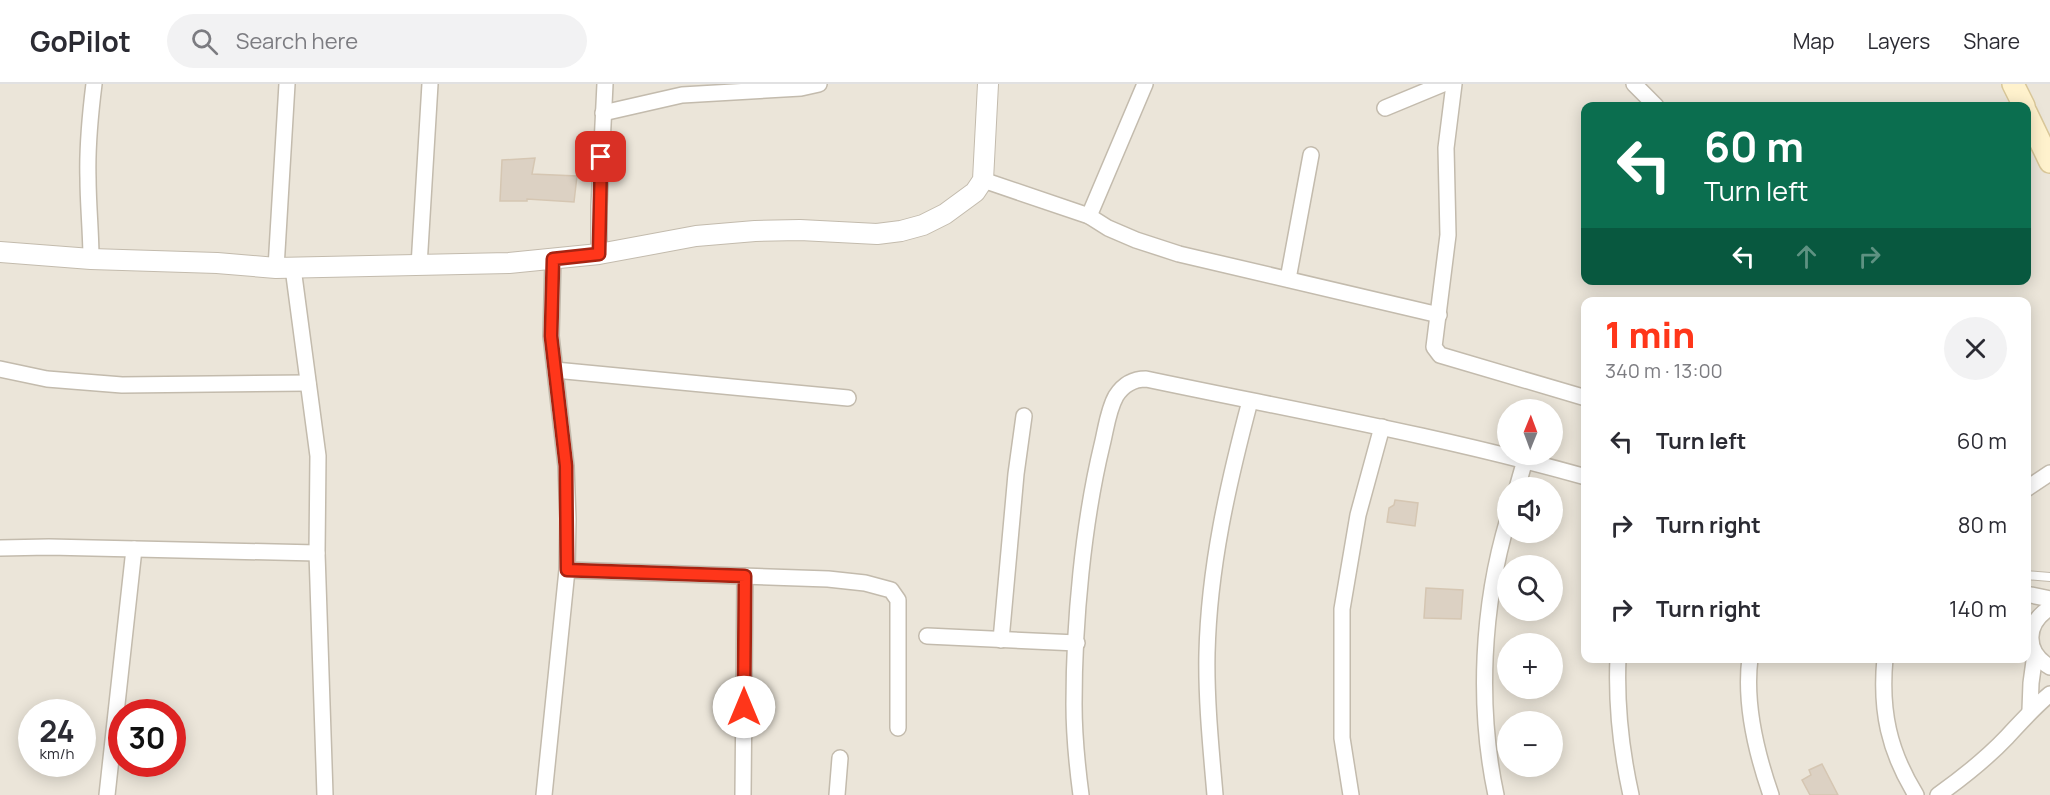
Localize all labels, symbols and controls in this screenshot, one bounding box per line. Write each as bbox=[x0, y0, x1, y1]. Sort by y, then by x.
search box bbox=[167, 14, 587, 68]
text: GoPilot bbox=[30, 22, 131, 60]
icon: search bbox=[188, 25, 221, 58]
text: Search here bbox=[236, 26, 358, 56]
text: Map bbox=[1793, 27, 1834, 55]
text: Layers bbox=[1867, 27, 1930, 55]
text: Share bbox=[1963, 27, 2020, 55]
text: 60 m bbox=[1704, 117, 1804, 175]
icon: left bbox=[1605, 126, 1683, 204]
pin bbox=[575, 131, 626, 182]
icon: arrive bbox=[584, 140, 617, 173]
text: Turn left bbox=[1704, 172, 1808, 209]
icon: left bbox=[1727, 240, 1760, 273]
icon: ahead bbox=[1790, 240, 1823, 273]
icon: right bbox=[1853, 240, 1886, 273]
text: 1 min bbox=[1605, 310, 1695, 359]
button: close bbox=[1944, 317, 2007, 380]
text: 340 m · 13:00 bbox=[1605, 357, 1723, 384]
north arrow bbox=[1497, 399, 1563, 465]
map controls bbox=[1497, 399, 1563, 777]
icon: left bbox=[1605, 425, 1638, 458]
text: Turn left bbox=[1656, 426, 1746, 456]
text: 60 m bbox=[1957, 426, 2007, 456]
button: sound bbox=[1497, 477, 1563, 543]
icon: right bbox=[1605, 509, 1638, 542]
text: Turn right bbox=[1656, 510, 1761, 540]
text: 80 m bbox=[1958, 510, 2007, 540]
button: search bbox=[1497, 555, 1563, 621]
icon: right bbox=[1605, 593, 1638, 626]
text: Turn right bbox=[1656, 594, 1761, 624]
text: 140 m bbox=[1949, 594, 2007, 624]
button: + bbox=[1497, 633, 1563, 699]
position arrow bbox=[712, 675, 776, 739]
speed limit sign: 30 bbox=[108, 699, 186, 777]
text: 24 bbox=[39, 710, 75, 751]
button: − bbox=[1497, 711, 1563, 777]
text: km/h bbox=[40, 743, 74, 764]

